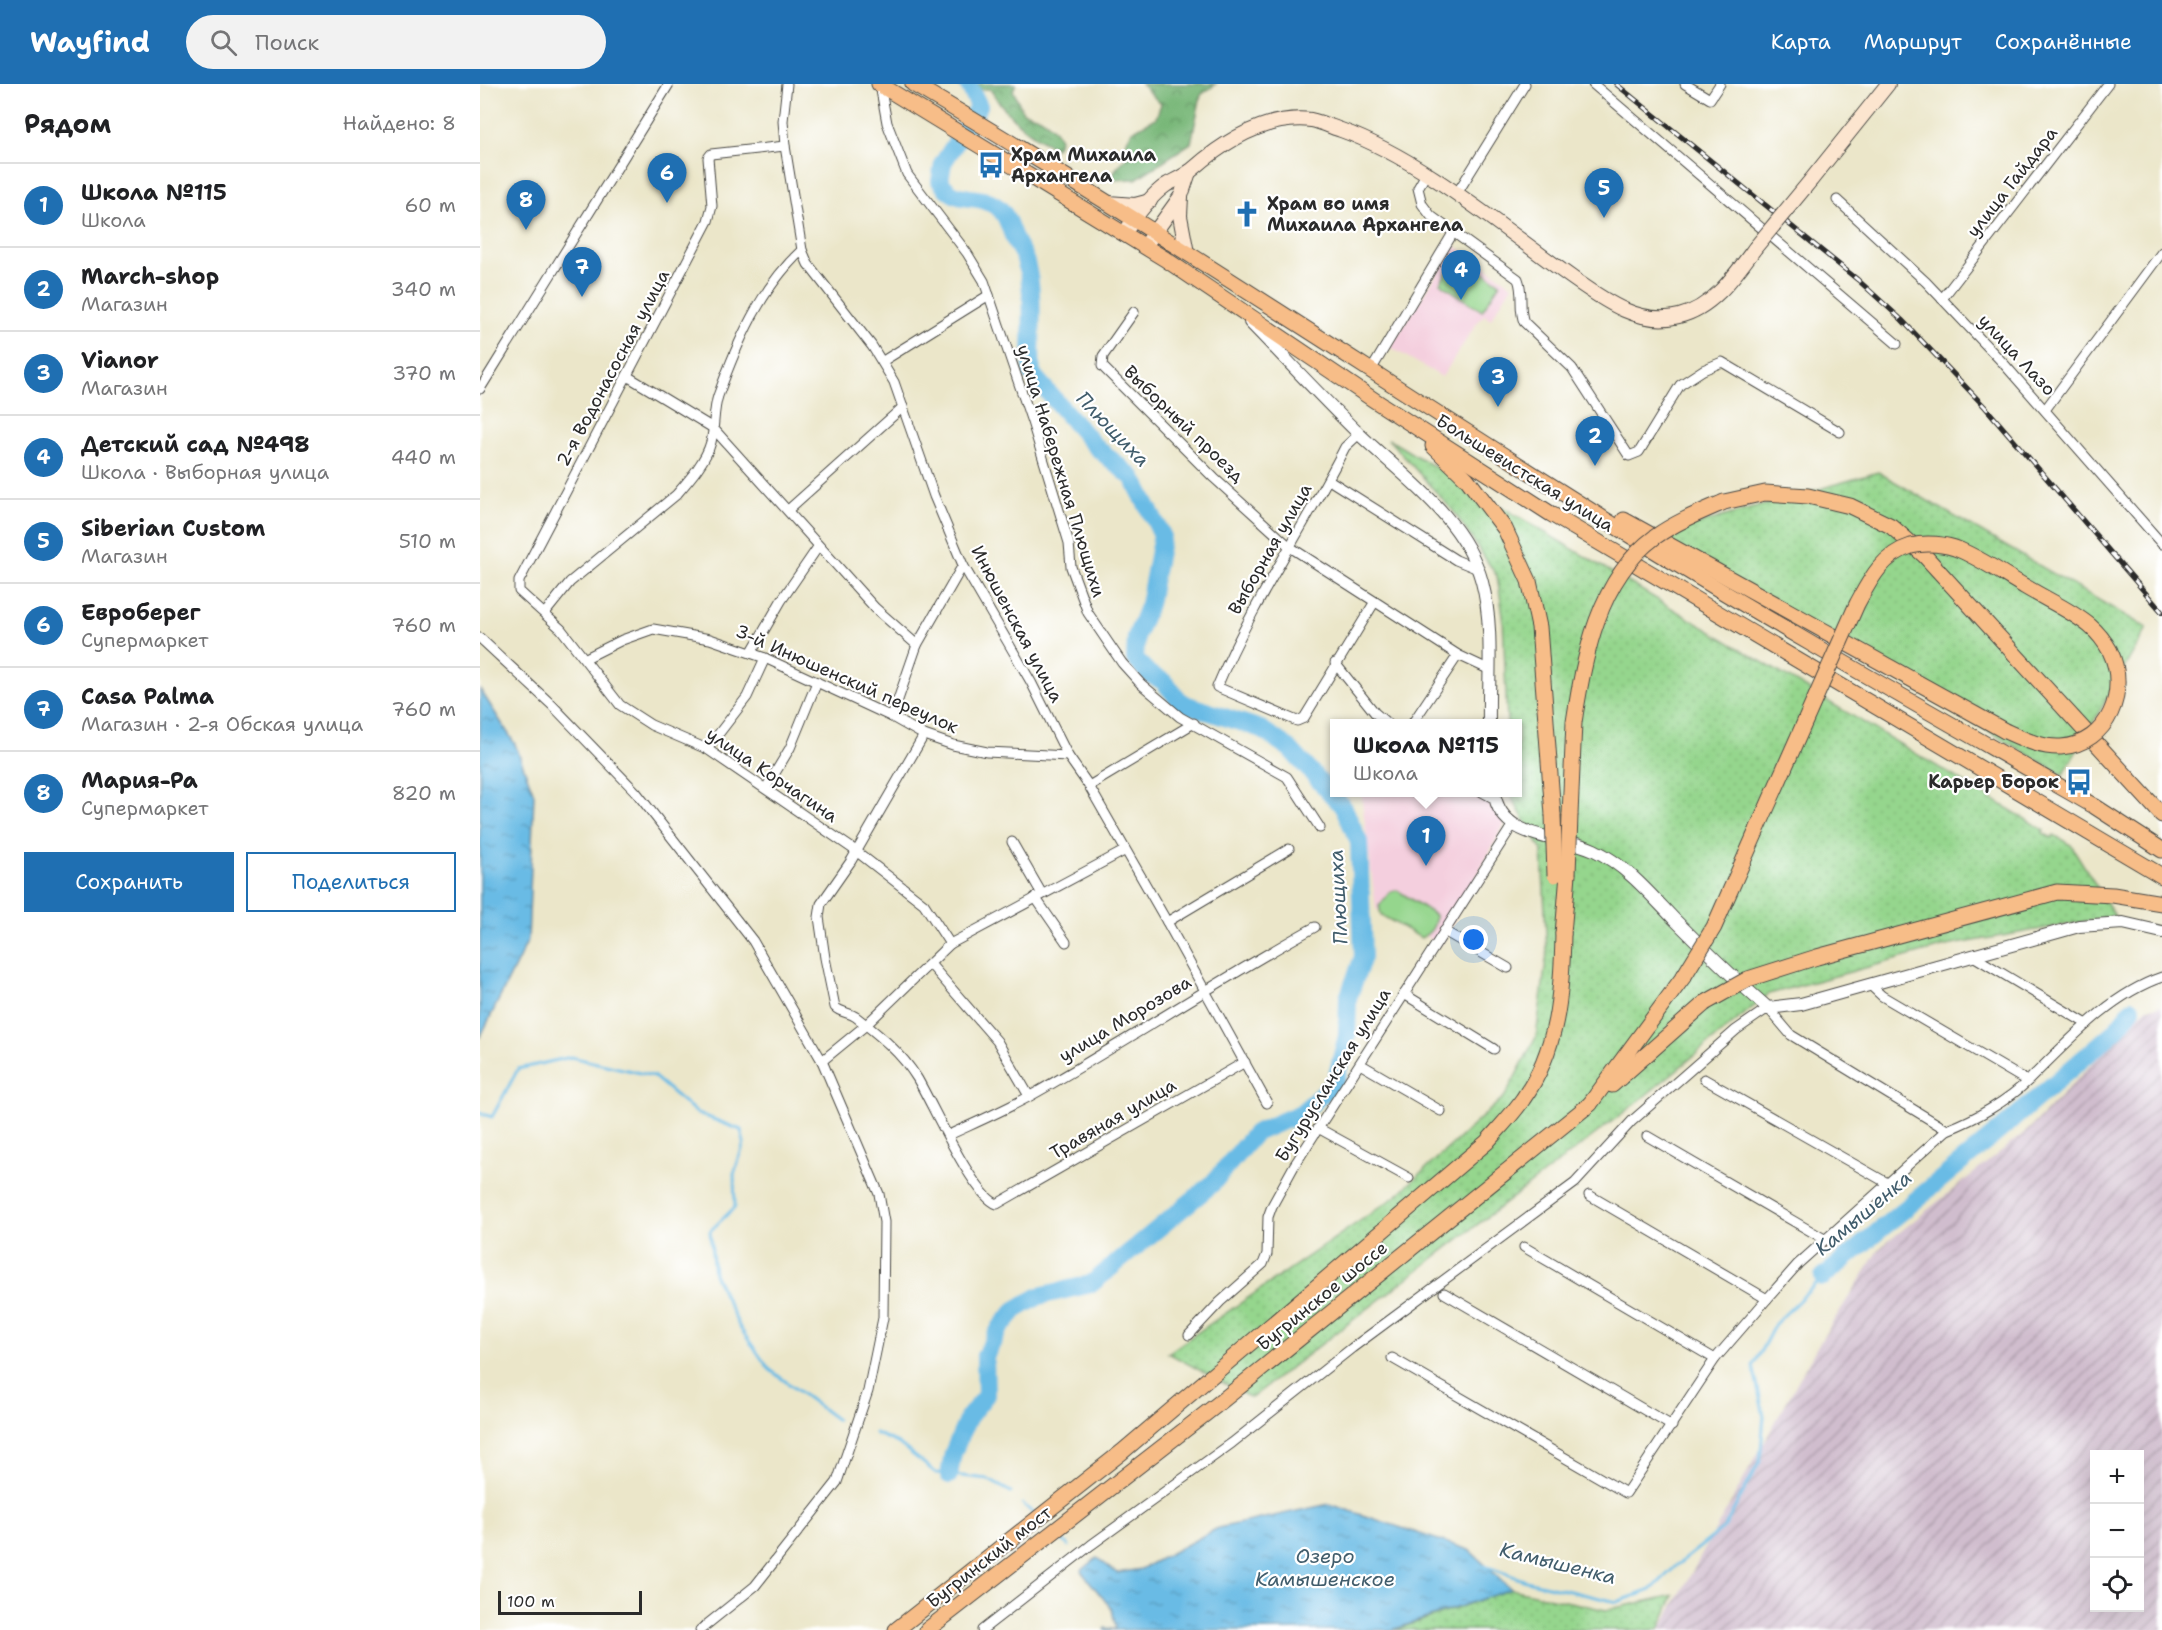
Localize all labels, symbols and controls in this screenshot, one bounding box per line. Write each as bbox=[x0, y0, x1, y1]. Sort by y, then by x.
search box bbox=[186, 15, 606, 69]
text: Wayfind bbox=[30, 23, 150, 61]
icon: search bbox=[207, 26, 240, 59]
text: Поиск bbox=[255, 28, 319, 57]
text: Карта bbox=[1771, 28, 1831, 56]
text: Маршрут bbox=[1864, 28, 1962, 56]
text: Сохранённые bbox=[1995, 28, 2132, 56]
text: Рядом bbox=[24, 106, 111, 141]
text: Найдено: 8 bbox=[343, 110, 456, 136]
street label: улица Гайдара bbox=[1961, 122, 2063, 242]
place label: Храм Михаила Архангела bbox=[1011, 143, 1157, 188]
bus stop icon: Храм Михаила Архангела bbox=[976, 150, 1006, 180]
pin: 6 bbox=[648, 154, 687, 203]
pin: 5 bbox=[1584, 168, 1624, 218]
text: Школа №115 bbox=[81, 178, 227, 207]
pin: 8 bbox=[506, 180, 546, 230]
text: 1 bbox=[39, 192, 48, 218]
text: 60 m bbox=[404, 192, 456, 218]
place label: Храм во имя Михаила Архангела bbox=[1267, 192, 1464, 237]
church icon: Храм во имя Михаила Архангела bbox=[1232, 199, 1262, 229]
text: Школа bbox=[81, 207, 146, 233]
pin: 7 bbox=[562, 248, 602, 297]
pin: 4 bbox=[1442, 250, 1480, 300]
text: March-shop bbox=[81, 262, 219, 291]
street label: 2-я Водонасосная улица bbox=[551, 266, 675, 470]
text: 2 bbox=[37, 276, 51, 302]
text: 340 m bbox=[391, 276, 456, 302]
text: Магазин bbox=[81, 291, 168, 317]
street label: улица Лазо bbox=[1973, 309, 2061, 401]
street label: улица Набережная Плющихи bbox=[1011, 342, 1111, 600]
text: Vianor bbox=[81, 346, 159, 375]
pin: 3 bbox=[1478, 358, 1518, 407]
text: 3 bbox=[37, 360, 51, 386]
text: 370 m bbox=[392, 360, 456, 386]
street label: Выборный проезд bbox=[1118, 360, 1250, 488]
text: Магазин bbox=[81, 375, 168, 401]
water label: Плющиха bbox=[1071, 386, 1155, 472]
street label: Большевистская улица bbox=[1432, 408, 1618, 538]
pin: 2 bbox=[1576, 416, 1614, 466]
text: Детский сад №498 bbox=[81, 430, 310, 459]
text: 4 bbox=[37, 444, 51, 470]
text: 440 m bbox=[391, 444, 456, 470]
text: Школа · Выборная улица bbox=[81, 459, 329, 485]
street label: Выборная улица bbox=[1223, 479, 1317, 619]
text: Siberian Custom bbox=[81, 514, 265, 543]
text: 5 bbox=[37, 528, 50, 554]
text: 510 m bbox=[399, 528, 456, 554]
street label: Инюшенская улица bbox=[965, 541, 1069, 707]
text: Магазин bbox=[81, 543, 168, 569]
text: Евроберег bbox=[81, 598, 201, 627]
text: 6 bbox=[37, 612, 51, 638]
text: 760 m bbox=[391, 612, 456, 638]
street label: 3-й Инюшенский переулок bbox=[732, 619, 963, 739]
text: Супермаркет bbox=[81, 627, 208, 653]
text: Casa Palma bbox=[81, 682, 214, 711]
text: 7 bbox=[37, 696, 51, 722]
text: 760 m bbox=[391, 696, 456, 722]
text: Магазин · 2-я Обская улица bbox=[81, 711, 363, 737]
popup bbox=[1330, 719, 1522, 797]
street label: улица Корчагина bbox=[702, 722, 842, 828]
text: Школа №115 bbox=[1353, 731, 1499, 760]
text: Школа bbox=[1353, 760, 1418, 786]
text: Мария-Ра bbox=[81, 766, 198, 795]
bus stop icon: Карьер Борок bbox=[2064, 767, 2094, 797]
place label: Карьер Борок bbox=[1928, 770, 2059, 794]
text: 8 bbox=[37, 780, 51, 806]
text: 820 m bbox=[392, 780, 456, 806]
text: Супермаркет bbox=[81, 795, 208, 821]
pin: 1 bbox=[1406, 816, 1446, 866]
water label: Плющиха bbox=[1323, 849, 1353, 945]
button: Сохранить bbox=[24, 852, 234, 912]
button: Поделиться bbox=[246, 852, 456, 912]
your location bbox=[1459, 925, 1488, 954]
street label: улица Морозова bbox=[1054, 970, 1196, 1068]
street label: Бугурусланская улица bbox=[1270, 984, 1396, 1166]
street label: Травяная улица bbox=[1046, 1073, 1180, 1165]
water label: Камышенка bbox=[1809, 1165, 1917, 1261]
street label: Бугринское шоссе bbox=[1252, 1236, 1392, 1356]
map controls bbox=[2090, 1450, 2144, 1612]
button: + bbox=[2090, 1450, 2144, 1504]
street label: Бугринский мост bbox=[922, 1500, 1057, 1613]
button: − bbox=[2090, 1504, 2144, 1558]
water label: Камышенка bbox=[1497, 1536, 1619, 1590]
water label: Озеро Камышенское bbox=[1255, 1543, 1395, 1592]
button: locate bbox=[2090, 1558, 2144, 1612]
scale bar bbox=[498, 1588, 642, 1616]
text: 100 m bbox=[507, 1591, 555, 1612]

